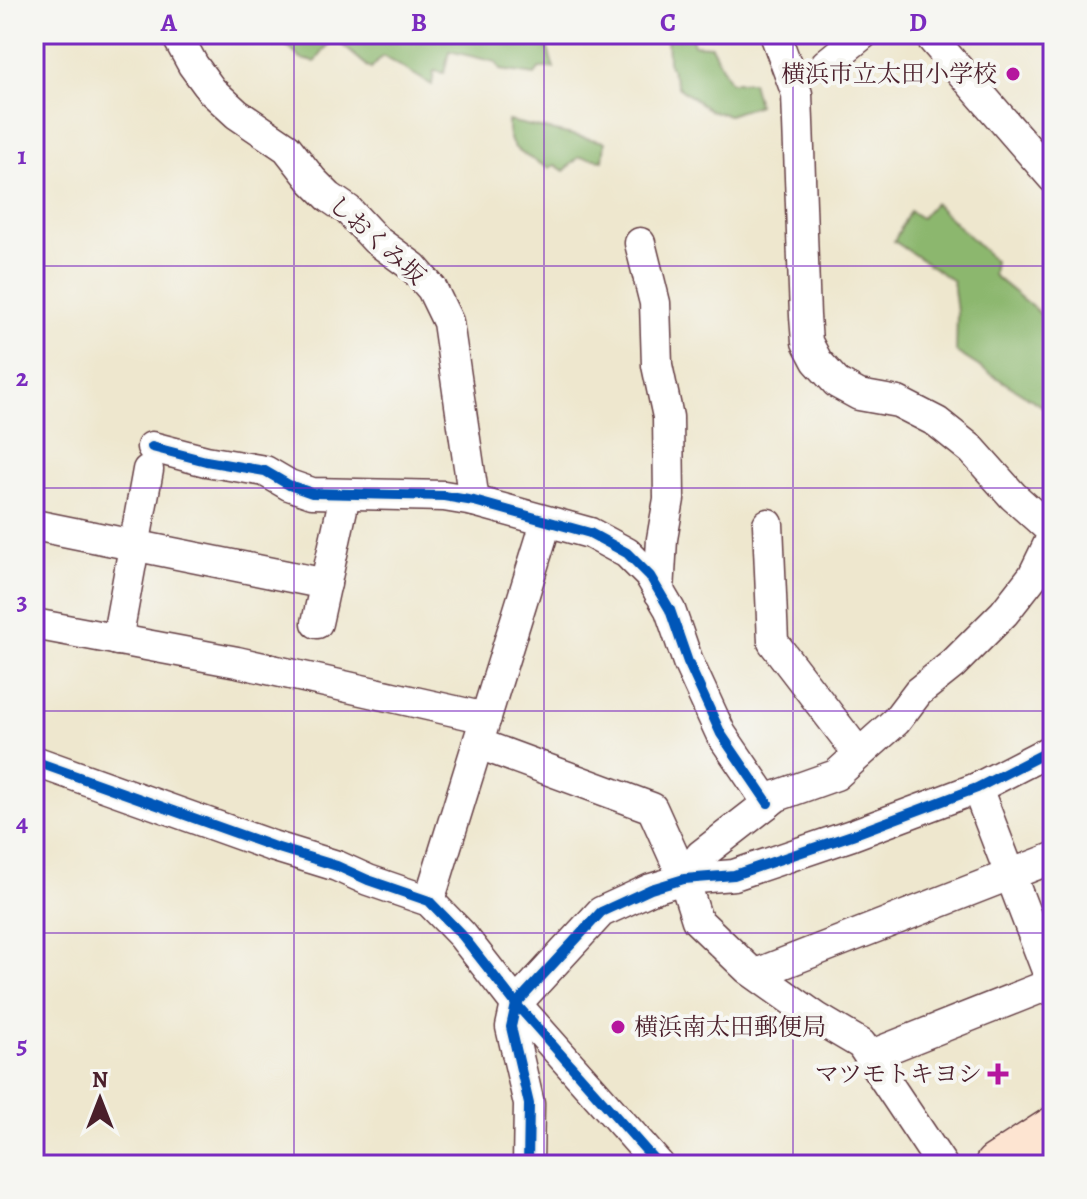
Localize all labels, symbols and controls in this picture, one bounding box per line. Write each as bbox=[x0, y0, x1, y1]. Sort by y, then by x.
text: A bbox=[160, 5, 178, 40]
text: B bbox=[411, 5, 427, 40]
text: C bbox=[660, 5, 676, 40]
text: D bbox=[909, 5, 927, 40]
place label: 横浜市立太田小学校 bbox=[781, 58, 997, 90]
marker: 横浜市立太田小学校 bbox=[1004, 65, 1022, 83]
text: 1 bbox=[17, 138, 27, 173]
street label: しおくみ坂 bbox=[322, 188, 432, 292]
text: 2 bbox=[16, 360, 29, 395]
text: 3 bbox=[16, 583, 28, 618]
text: 4 bbox=[16, 805, 28, 840]
place label: 横浜南太田郵便局 bbox=[634, 1011, 826, 1043]
marker: 横浜南太田郵便局 bbox=[609, 1018, 627, 1036]
text: 5 bbox=[16, 1027, 28, 1062]
place label: マツモトキヨシ bbox=[815, 1058, 982, 1090]
north arrow bbox=[60, 1059, 140, 1139]
text: N bbox=[92, 1065, 108, 1095]
marker: マツモトキヨシ bbox=[989, 1065, 1007, 1083]

